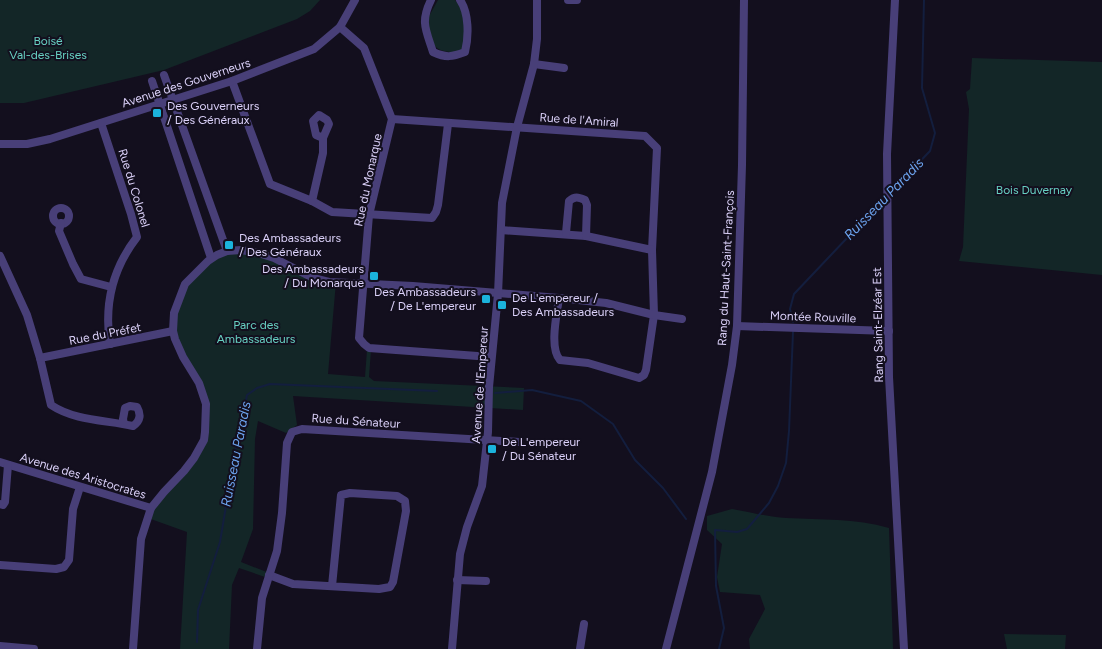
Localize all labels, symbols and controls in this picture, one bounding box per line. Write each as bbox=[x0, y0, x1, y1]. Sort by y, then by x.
park label: Boisé Val-des-Brises bbox=[9, 34, 87, 62]
street label: Avenue des Gouverneurs bbox=[120, 55, 253, 110]
place label: Des Gouverneurs / Des Généraux bbox=[167, 99, 260, 127]
marker: Des Gouverneurs / Des Généraux bbox=[151, 107, 163, 119]
street label: Rue de l'Amiral bbox=[539, 110, 619, 130]
street label: Rue du Monarque bbox=[351, 132, 385, 228]
street label: Rue du Colonel bbox=[115, 147, 153, 229]
water label: Ruisseau Paradis bbox=[841, 154, 928, 244]
park label: Bois Duvernay bbox=[996, 183, 1073, 197]
street label: Rang du Haut-Saint-François bbox=[715, 189, 737, 346]
place label: Des Ambassadeurs / Des Généraux bbox=[239, 231, 341, 259]
marker: Des Ambassadeurs / Des Généraux bbox=[223, 239, 235, 251]
place label: Des Ambassadeurs / Du Monarque bbox=[262, 262, 364, 290]
street label: Rang Saint-Elzéar Est bbox=[870, 267, 886, 383]
marker: Des Ambassadeurs / Du Monarque bbox=[368, 270, 380, 282]
place label: Des Ambassadeurs / De L'empereur bbox=[374, 285, 476, 313]
place label: De L'empereur / Des Ambassadeurs bbox=[512, 291, 614, 319]
marker: Des Ambassadeurs / De L'empereur bbox=[480, 293, 492, 305]
marker: De L'empereur / Des Ambassadeurs bbox=[496, 299, 508, 311]
street label: Montée Rouville bbox=[770, 308, 857, 326]
park label: Parc des Ambassadeurs bbox=[217, 318, 296, 346]
street label: Rue du Préfet bbox=[68, 320, 143, 348]
street label: Avenue de l'Empereur bbox=[469, 326, 491, 444]
water label: Ruisseau Paradis bbox=[217, 399, 255, 508]
street label: Rue du Sénateur bbox=[311, 411, 401, 431]
place label: De L'empereur / Du Sénateur bbox=[502, 435, 580, 463]
marker: De L'empereur / Du Sénateur bbox=[486, 443, 498, 455]
street label: Avenue des Aristocrates bbox=[18, 450, 148, 502]

